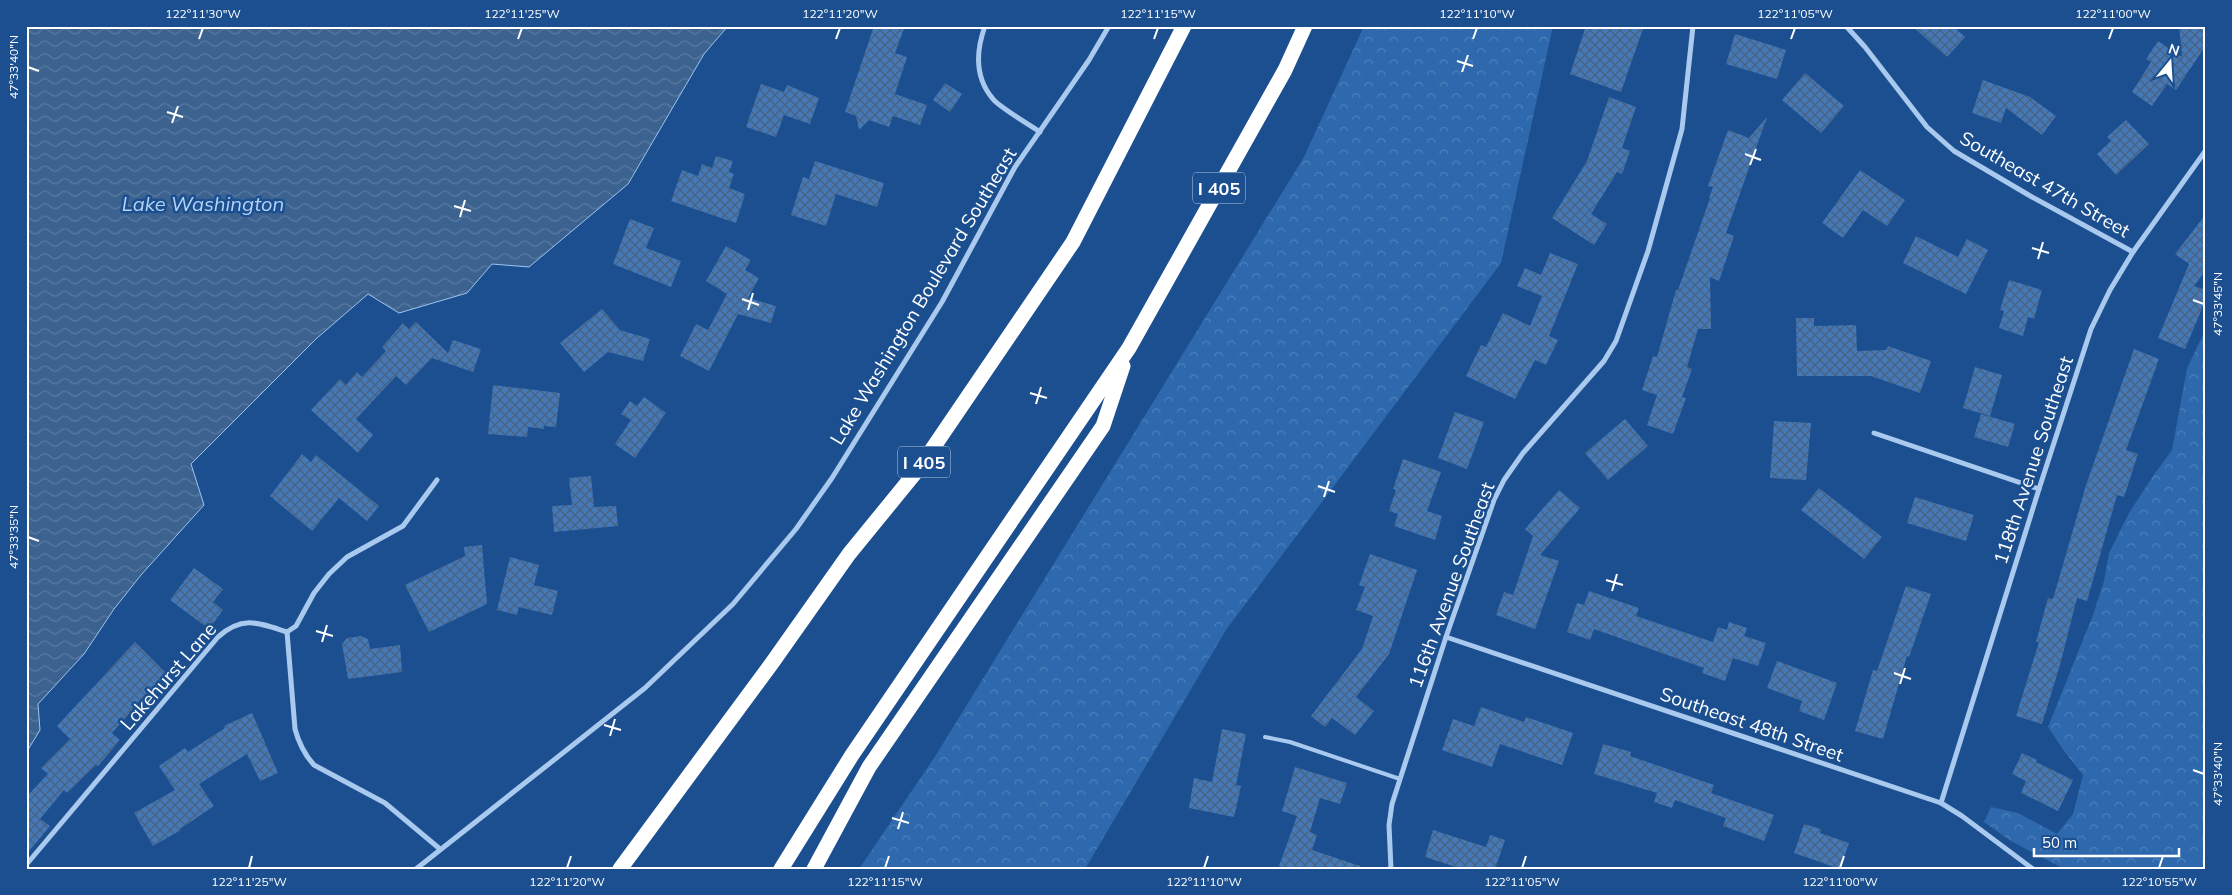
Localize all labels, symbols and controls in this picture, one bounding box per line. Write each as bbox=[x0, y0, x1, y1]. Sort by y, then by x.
text: 122°11'30"W bbox=[165, 6, 241, 21]
text: 122°11'25"W bbox=[484, 6, 560, 21]
text: 122°11'20"W bbox=[802, 6, 878, 21]
text: 122°11'15"W bbox=[1120, 6, 1196, 21]
text: 122°11'10"W bbox=[1439, 6, 1515, 21]
text: 122°11'05"W bbox=[1757, 6, 1833, 21]
text: 122°11'00"W bbox=[2075, 6, 2151, 21]
text: 47°33'40"N bbox=[6, 35, 21, 99]
north arrow bbox=[2144, 38, 2194, 88]
text: N bbox=[2166, 39, 2182, 60]
street label: Southeast 47th Street bbox=[1956, 126, 2135, 243]
street label: Lake Washington Boulevard Southeast bbox=[825, 143, 1022, 449]
road number: I 405 bbox=[1193, 172, 1245, 204]
water label: Lake Washington bbox=[122, 191, 284, 216]
text: 47°33'45"N bbox=[2210, 272, 2225, 336]
street label: 118th Avenue Southeast bbox=[1988, 353, 2078, 567]
road number: I 405 bbox=[898, 447, 950, 478]
street label: 116th Avenue Southeast bbox=[1403, 479, 1500, 691]
text: 47°33'35"N bbox=[6, 505, 21, 569]
street label: Lakehurst Lane bbox=[115, 617, 221, 735]
street label: Southeast 48th Street bbox=[1657, 681, 1847, 767]
text: 47°33'40"N bbox=[2210, 742, 2225, 806]
scale bar bbox=[2034, 825, 2180, 857]
text: 50 m bbox=[2042, 833, 2077, 852]
text: 122°11'25"W bbox=[211, 874, 287, 889]
text: 122°11'20"W bbox=[529, 874, 605, 889]
text: 122°11'15"W bbox=[847, 874, 923, 889]
text: 122°11'10"W bbox=[1166, 874, 1242, 889]
text: 122°11'05"W bbox=[1484, 874, 1560, 889]
text: 122°11'00"W bbox=[1802, 874, 1878, 889]
text: 122°10'55"W bbox=[2121, 874, 2197, 889]

